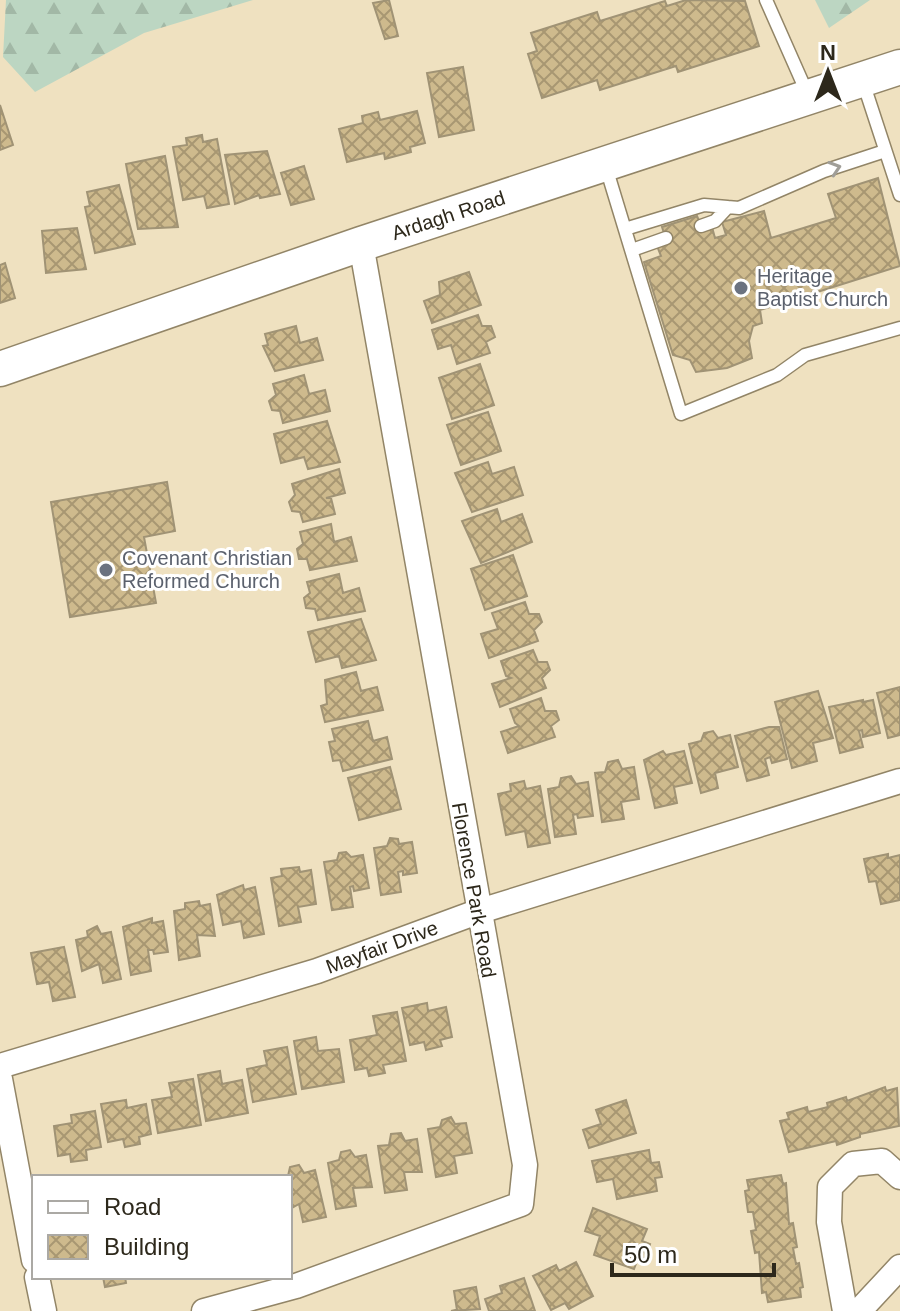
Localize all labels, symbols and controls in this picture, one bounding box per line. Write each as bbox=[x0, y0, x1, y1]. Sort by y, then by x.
north arrow bbox=[788, 32, 868, 112]
text: N bbox=[820, 40, 836, 65]
one-way arrow bbox=[827, 161, 841, 177]
street label: Ardagh Road bbox=[389, 186, 508, 244]
place label: Heritage Baptist Church bbox=[757, 265, 888, 310]
marker: Heritage Baptist Church bbox=[732, 279, 750, 297]
place label: Covenant Christian Reformed Church bbox=[122, 547, 292, 592]
marker: Covenant Christian Reformed Church bbox=[97, 561, 115, 579]
street label: Florence Park Road bbox=[448, 801, 500, 979]
street label: Mayfair Drive bbox=[323, 916, 441, 978]
legend bbox=[32, 1175, 292, 1279]
text: Road bbox=[104, 1193, 161, 1220]
scale bar bbox=[612, 1227, 774, 1277]
text: Building bbox=[104, 1233, 189, 1260]
text: 50 m bbox=[624, 1241, 677, 1268]

